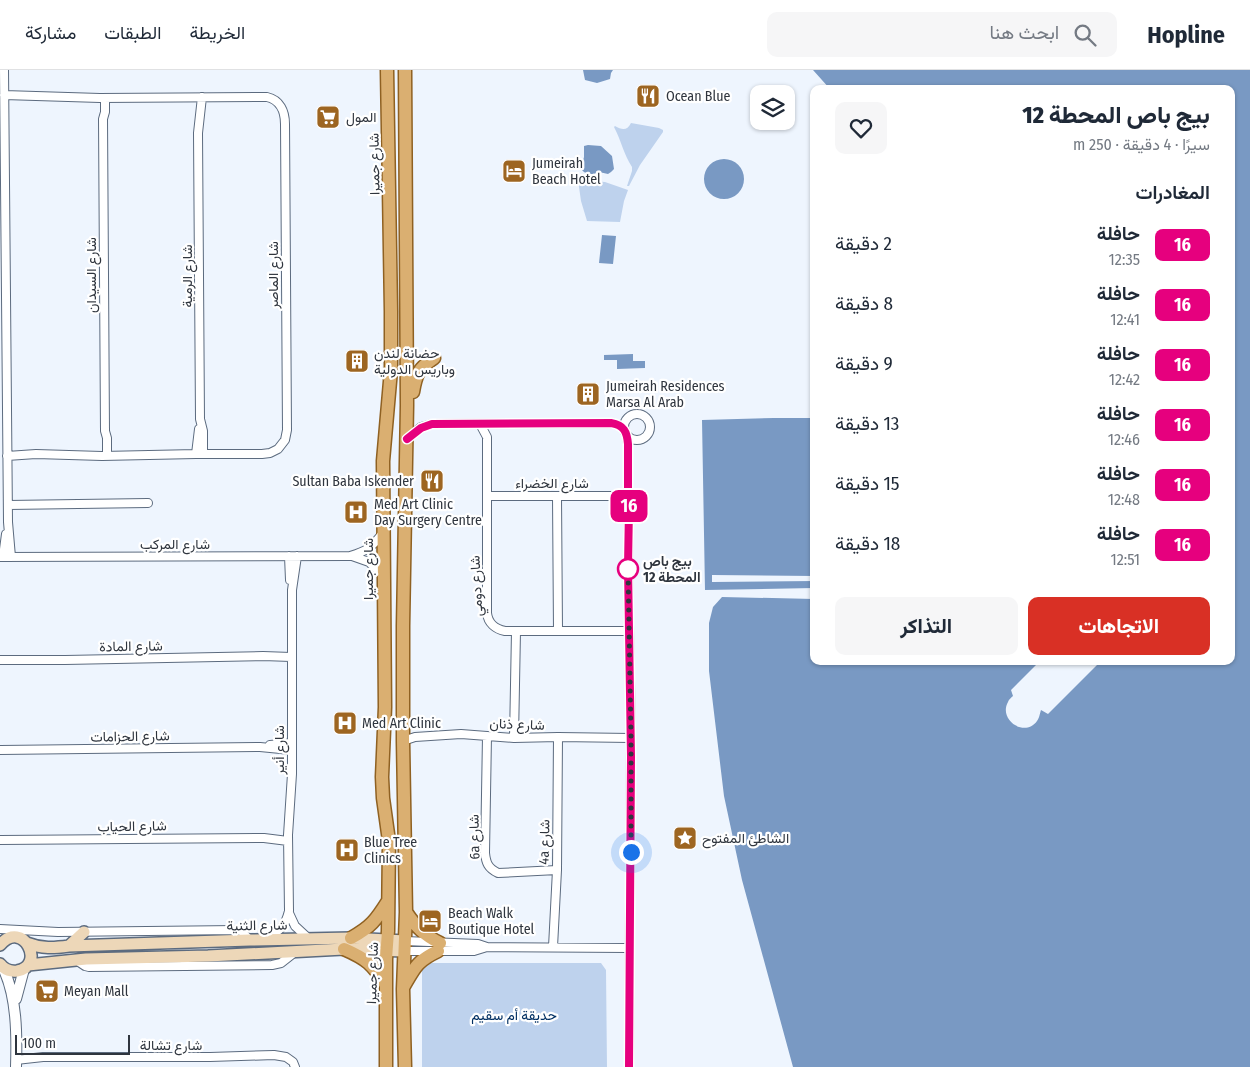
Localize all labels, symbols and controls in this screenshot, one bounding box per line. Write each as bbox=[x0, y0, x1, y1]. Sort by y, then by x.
search box bbox=[767, 12, 1117, 57]
text: ابحث هنا bbox=[990, 21, 1059, 44]
icon: search bbox=[1071, 21, 1099, 49]
text: Hopline bbox=[1147, 21, 1225, 49]
text: مشاركة bbox=[25, 22, 76, 44]
text: الطبقات bbox=[104, 22, 161, 44]
text: الخريطة bbox=[189, 22, 245, 44]
restaurant icon: Ocean Blue bbox=[635, 83, 661, 109]
map controls bbox=[750, 85, 795, 130]
button: layers bbox=[750, 85, 795, 130]
place label: Ocean Blue bbox=[666, 88, 731, 105]
text: بيج باص المحطة 12 bbox=[1022, 101, 1210, 129]
button: heart bbox=[835, 102, 887, 154]
supermarket icon: المول bbox=[315, 104, 341, 130]
place label: المول bbox=[346, 109, 377, 127]
street label: شارع جميرا bbox=[365, 133, 386, 195]
text: سيرًا · 4 دقيقة · 250 m bbox=[1073, 135, 1210, 154]
place label: Jumeirah Beach Hotel bbox=[532, 155, 601, 188]
hotel icon: Jumeirah Beach Hotel bbox=[501, 158, 527, 184]
text: المغادرات bbox=[1135, 181, 1210, 204]
text: حافلة bbox=[1097, 222, 1140, 245]
text: 2 دقيقة bbox=[835, 232, 892, 255]
text: 16 bbox=[1174, 234, 1191, 256]
street label: شارع السيدان bbox=[83, 237, 102, 313]
street label: شارع الماصر bbox=[265, 241, 284, 310]
street label: شارع الرمية bbox=[179, 245, 198, 307]
text: 12:35 bbox=[1109, 250, 1140, 269]
text: حافلة bbox=[1097, 282, 1140, 305]
text: 8 دقيقة bbox=[835, 292, 893, 315]
text: 16 bbox=[1174, 294, 1191, 316]
text: 12:41 bbox=[1110, 310, 1140, 329]
text: حافلة bbox=[1097, 342, 1140, 365]
place label: حضانة لندن وباريس الدولية bbox=[374, 345, 455, 378]
building icon: حضانة لندن وباريس الدولية bbox=[344, 348, 370, 374]
text: 9 دقيقة bbox=[835, 352, 893, 375]
text: 16 bbox=[1174, 354, 1191, 376]
text: 12:42 bbox=[1109, 370, 1140, 389]
place label: Jumeirah Residences Marsa Al Arab bbox=[606, 378, 725, 411]
building icon: Jumeirah Residences Marsa Al Arab bbox=[575, 381, 601, 407]
text: حافلة bbox=[1097, 402, 1140, 425]
text: 13 دقيقة bbox=[835, 412, 899, 435]
text: 16 bbox=[1174, 414, 1191, 436]
text: 12:46 bbox=[1108, 430, 1140, 449]
text: حافلة bbox=[1097, 462, 1140, 485]
restaurant icon: Sultan Baba Iskender bbox=[419, 468, 445, 494]
text: 15 دقيقة bbox=[835, 472, 900, 495]
place label: Sultan Baba Iskender bbox=[292, 473, 414, 490]
text: 16 bbox=[1174, 474, 1191, 496]
street label: شارع الخضراء bbox=[515, 475, 589, 494]
line badge: 16 bbox=[606, 490, 652, 522]
text: 12:48 bbox=[1108, 490, 1140, 509]
text: 16 bbox=[620, 495, 638, 517]
place label: Med Art Clinic Day Surgery Centre bbox=[374, 496, 482, 529]
hospital icon: Med Art Clinic Day Surgery Centre bbox=[343, 499, 369, 525]
text: حافلة bbox=[1097, 522, 1140, 545]
text: 18 دقيقة bbox=[835, 532, 900, 555]
text: 16 bbox=[1174, 534, 1191, 556]
street label: شارع المركب bbox=[140, 536, 210, 555]
street label: شارع جميرا bbox=[360, 538, 379, 600]
text: 12:51 bbox=[1110, 550, 1140, 569]
place label: بيج باص المحطة 12 bbox=[643, 553, 701, 586]
street label: شارع دومي bbox=[466, 555, 490, 617]
marker: بيج باص المحطة 12 bbox=[617, 558, 639, 580]
button: التذاكر bbox=[835, 597, 1018, 655]
button: الاتجاهات bbox=[1028, 597, 1210, 655]
street label: شارع المادة bbox=[99, 637, 163, 658]
hospital icon: Med Art Clinic bbox=[332, 710, 358, 736]
place label: Med Art Clinic bbox=[362, 715, 441, 732]
street label: شارع ذنان bbox=[489, 715, 545, 736]
street label: شارع أنير bbox=[271, 725, 290, 776]
street label: شارع الحزامات bbox=[90, 727, 170, 748]
street label: 6a شارع bbox=[466, 814, 485, 860]
street label: شارع الحياب bbox=[97, 817, 167, 838]
street label: 4a شارع bbox=[536, 819, 555, 865]
place icon: الشاطئ المفتوح bbox=[672, 825, 698, 851]
place label: الشاطئ المفتوح bbox=[702, 830, 789, 849]
place label: Blue Tree Clinics bbox=[364, 834, 417, 867]
hospital icon: Blue Tree Clinics bbox=[334, 837, 360, 863]
your location bbox=[619, 840, 644, 865]
place label: Beach Walk Boutique Hotel bbox=[448, 905, 535, 938]
hotel icon: Beach Walk Boutique Hotel bbox=[417, 908, 443, 934]
street label: شارع الثنية bbox=[226, 916, 288, 937]
street label: شارع جميرا bbox=[363, 942, 384, 1004]
supermarket icon: Meyan Mall bbox=[34, 978, 60, 1004]
place label: Meyan Mall bbox=[64, 983, 129, 1000]
park label: حديقة أم سقيم bbox=[471, 1007, 557, 1024]
scale bar bbox=[15, 1032, 130, 1055]
text: 100 m bbox=[22, 1035, 56, 1052]
street label: شارع تشالة bbox=[140, 1037, 202, 1056]

